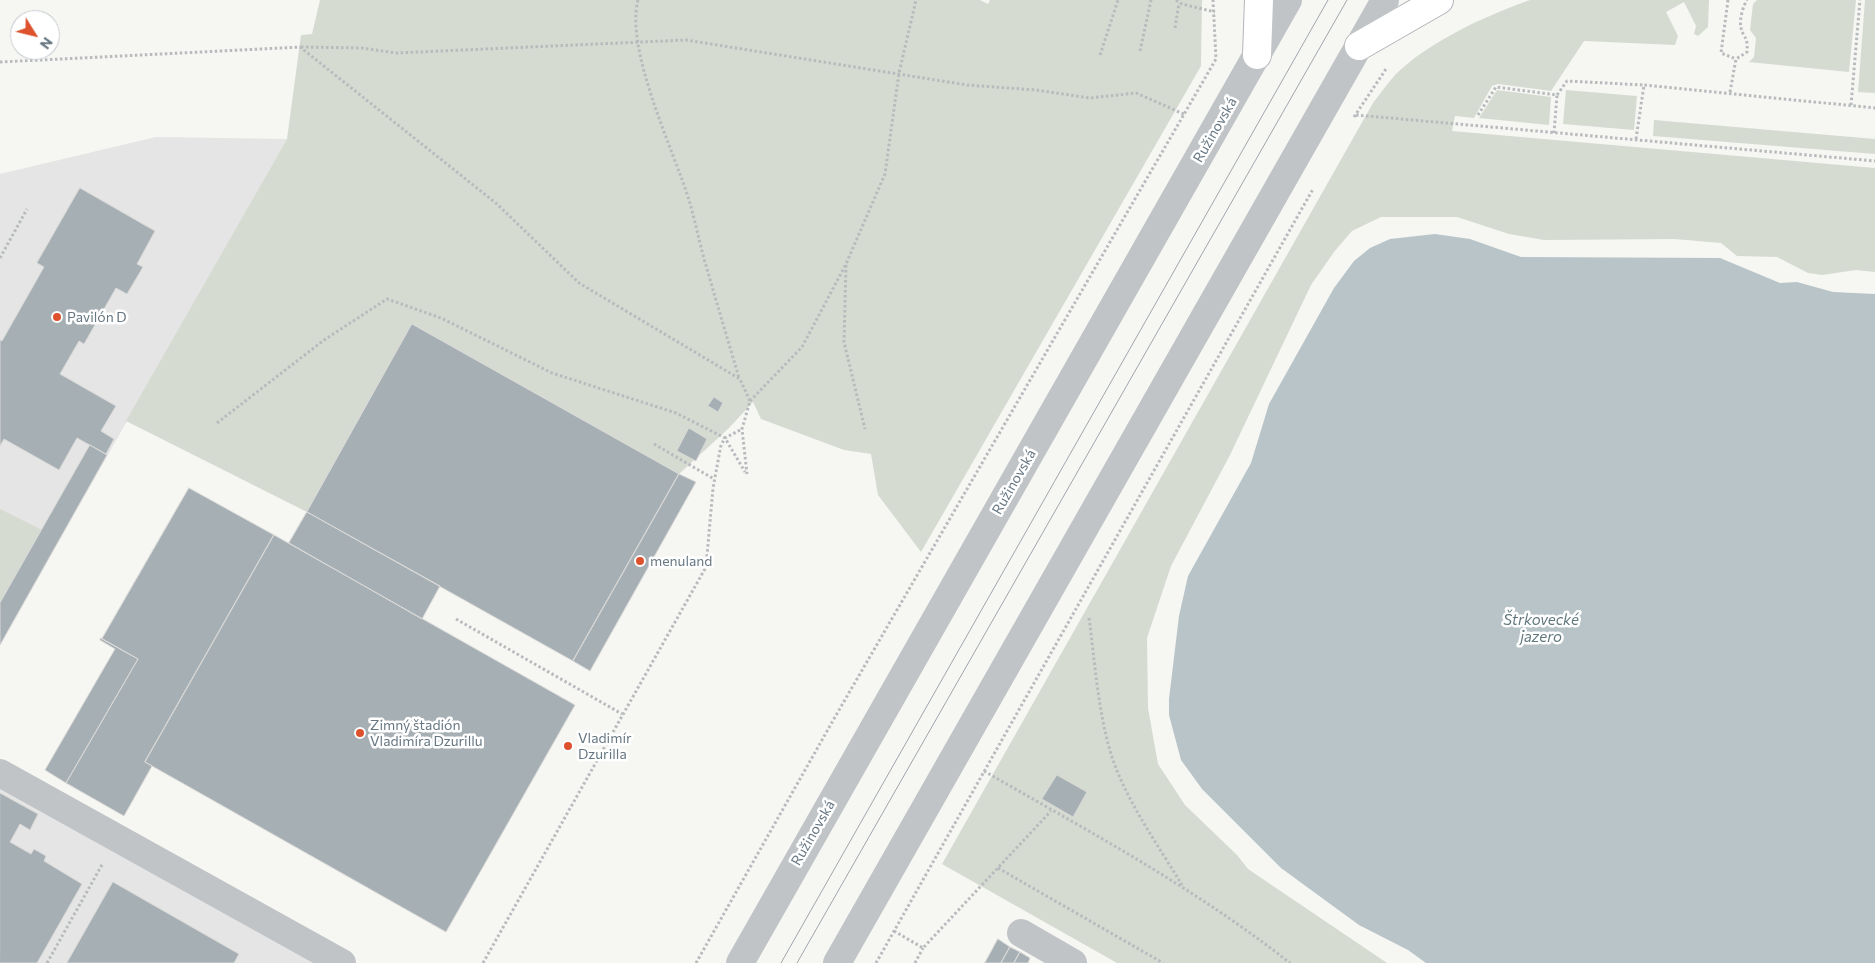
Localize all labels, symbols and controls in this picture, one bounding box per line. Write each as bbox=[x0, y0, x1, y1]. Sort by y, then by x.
north arrow bbox=[10, 10, 60, 60]
text: N bbox=[37, 34, 57, 53]
street label: Ružinovská bbox=[1190, 95, 1240, 165]
place label: Pavilón D bbox=[67, 309, 127, 325]
marker: Pavilón D bbox=[51, 311, 63, 323]
street label: Ružinovská bbox=[989, 447, 1039, 517]
place label: menuland bbox=[650, 553, 712, 569]
marker: menuland bbox=[634, 555, 646, 567]
water label: Štrkovecké jazero bbox=[1503, 611, 1579, 646]
place label: Zimný štadión Vladimíra Dzurillu bbox=[370, 717, 483, 750]
marker: Zimný štadión Vladimíra Dzurillu bbox=[354, 727, 366, 739]
place label: Vladimír Dzurilla bbox=[578, 730, 632, 762]
marker: Vladimír Dzurilla bbox=[562, 740, 574, 752]
street label: Ružinovská bbox=[788, 798, 838, 868]

